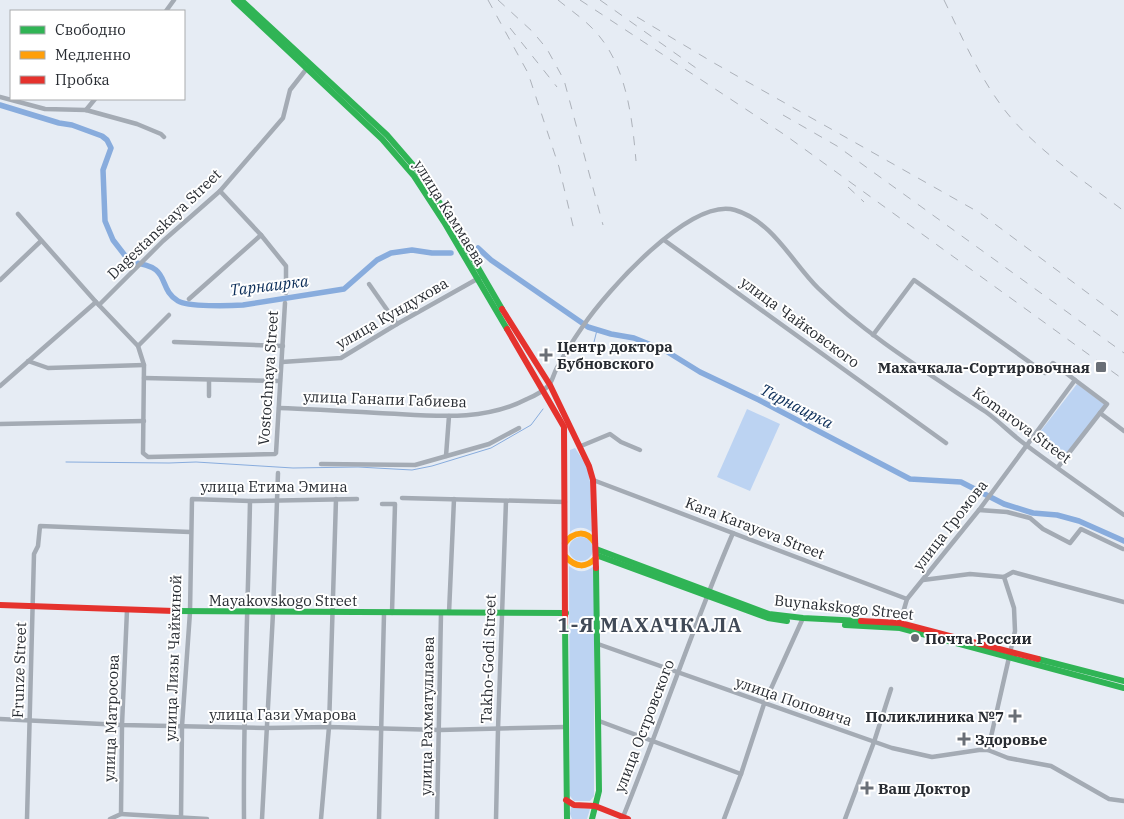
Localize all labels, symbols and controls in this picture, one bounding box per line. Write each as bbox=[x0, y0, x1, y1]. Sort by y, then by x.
legend bbox=[10, 10, 185, 100]
text: Свободно bbox=[55, 20, 126, 39]
text: Медленно bbox=[55, 45, 131, 64]
text: Пробка bbox=[55, 70, 110, 89]
street label: улица Каммаева bbox=[410, 156, 490, 270]
street label: Dagestanskaya Street bbox=[103, 165, 225, 283]
water label: Тарнаирка bbox=[228, 270, 310, 300]
street label: улица Чайковского bbox=[737, 272, 863, 372]
street label: улица Кундухова bbox=[333, 273, 451, 353]
street label: Vostochnaya Street bbox=[254, 310, 282, 446]
place label: Центр доктора Бубновского bbox=[557, 337, 673, 373]
marker: Центр доктора Бубновского bbox=[539, 348, 553, 362]
place label: Махачкала-Сортировочная bbox=[878, 358, 1090, 377]
marker: Махачкала-Сортировочная bbox=[1094, 360, 1108, 374]
water label: Тарнаирка bbox=[757, 379, 837, 433]
street label: Komarova Street bbox=[969, 383, 1075, 467]
street label: улица Ганапи Габиева bbox=[303, 387, 467, 411]
street label: улица Громова bbox=[909, 476, 991, 574]
street label: улица Етима Эмина bbox=[200, 477, 348, 496]
street label: Kara Karayeva Street bbox=[683, 493, 827, 563]
street label: улица Лизы Чайкиной bbox=[161, 574, 185, 742]
street label: Buynakskogo Street bbox=[773, 590, 915, 624]
street label: Mayakovskogo Street bbox=[209, 591, 357, 610]
street label: Takho-Godi Street bbox=[476, 594, 500, 724]
district label: 1-Я МАХАЧКАЛА bbox=[558, 611, 742, 638]
street label: Frunze Street bbox=[8, 622, 30, 718]
place label: Почта России bbox=[925, 629, 1032, 648]
marker: Почта России bbox=[909, 632, 921, 644]
street label: улица Рахматуллаева bbox=[416, 636, 438, 796]
street label: улица Матросова bbox=[99, 654, 123, 782]
street label: улица Островского bbox=[610, 657, 678, 795]
street label: улица Поповича bbox=[733, 672, 855, 730]
street label: улица Гази Умарова bbox=[209, 705, 357, 724]
place label: Поликлиника №7 bbox=[866, 707, 1004, 726]
marker: Поликлиника №7 bbox=[1008, 709, 1022, 723]
place label: Здоровье bbox=[975, 730, 1047, 749]
marker: Здоровье bbox=[957, 732, 971, 746]
place label: Ваш Доктор bbox=[878, 779, 970, 798]
marker: Ваш Доктор bbox=[860, 781, 874, 795]

